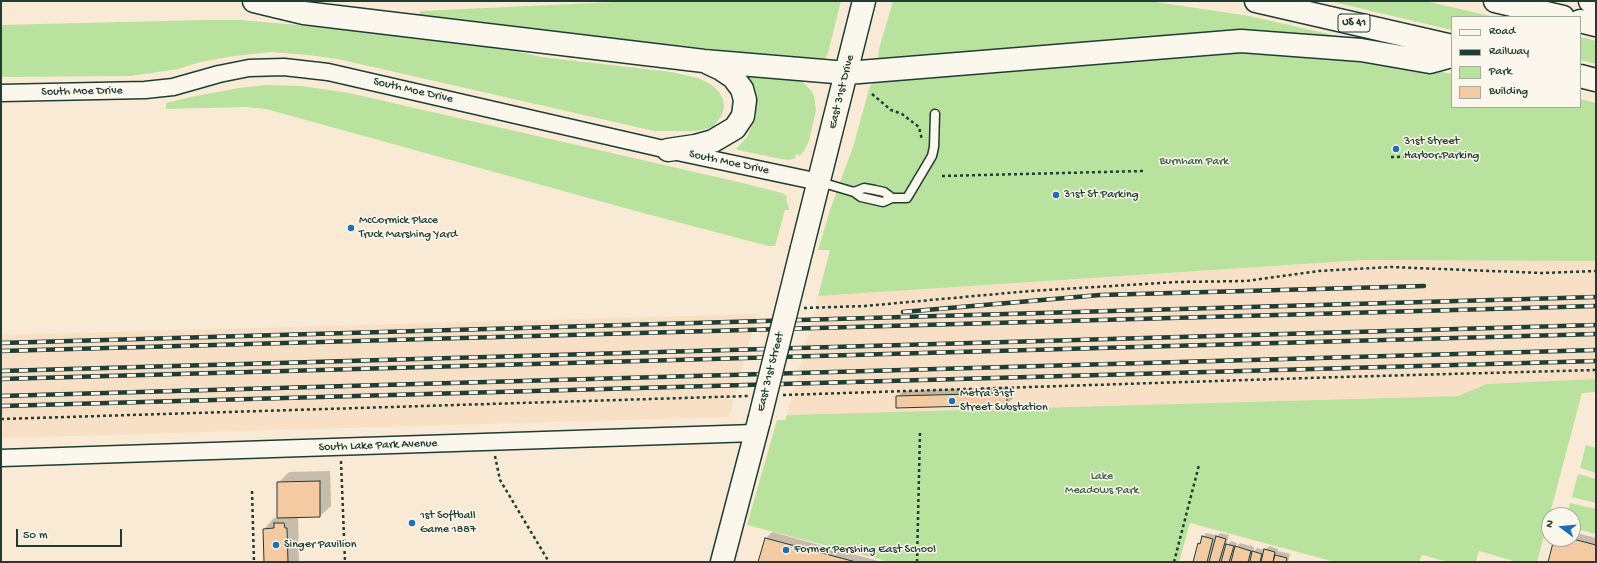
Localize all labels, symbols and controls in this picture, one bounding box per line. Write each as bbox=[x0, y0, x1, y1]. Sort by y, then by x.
road number: US 41 bbox=[1338, 14, 1370, 32]
legend bbox=[1451, 16, 1581, 108]
text: Road bbox=[1489, 25, 1515, 39]
text: Railway bbox=[1489, 45, 1529, 59]
street label: East 31st Drive bbox=[826, 54, 858, 130]
text: Park bbox=[1489, 65, 1512, 79]
street label: South Moe Drive bbox=[372, 75, 454, 107]
street label: South Moe Drive bbox=[41, 84, 123, 100]
text: Building bbox=[1489, 85, 1528, 99]
place label: 31st Street Harbor Parking bbox=[1404, 135, 1479, 163]
marker: 31st Street Harbor Parking bbox=[1391, 144, 1401, 154]
street label: South Moe Drive bbox=[688, 147, 770, 179]
park label: Burnham Park bbox=[1159, 155, 1229, 169]
place label: 31st St Parking bbox=[1064, 188, 1139, 202]
marker: 31st St Parking bbox=[1051, 190, 1061, 200]
place label: McCormick Place Truck Marshing Yard bbox=[359, 214, 457, 242]
marker: McCormick Place Truck Marshing Yard bbox=[346, 223, 356, 233]
street label: East 31st Street bbox=[754, 331, 788, 413]
place label: Metra 31st Street Substation bbox=[960, 387, 1048, 415]
marker: Metra 31st Street Substation bbox=[947, 396, 957, 406]
street label: South Lake Park Avenue bbox=[318, 437, 438, 455]
park label: Lake Meadows Park bbox=[1065, 470, 1139, 498]
north arrow bbox=[1541, 507, 1581, 547]
place label: 1st Softball Game 1887 bbox=[420, 509, 476, 537]
marker: 1st Softball Game 1887 bbox=[407, 518, 417, 528]
text: N bbox=[1544, 519, 1557, 529]
scale bar bbox=[18, 521, 124, 547]
text: 50 m bbox=[23, 529, 48, 543]
place label: Singer Pavilion bbox=[284, 538, 356, 552]
marker: Singer Pavilion bbox=[271, 540, 281, 550]
place label: Former Pershing East School bbox=[794, 543, 936, 557]
marker: Former Pershing East School bbox=[781, 545, 791, 555]

